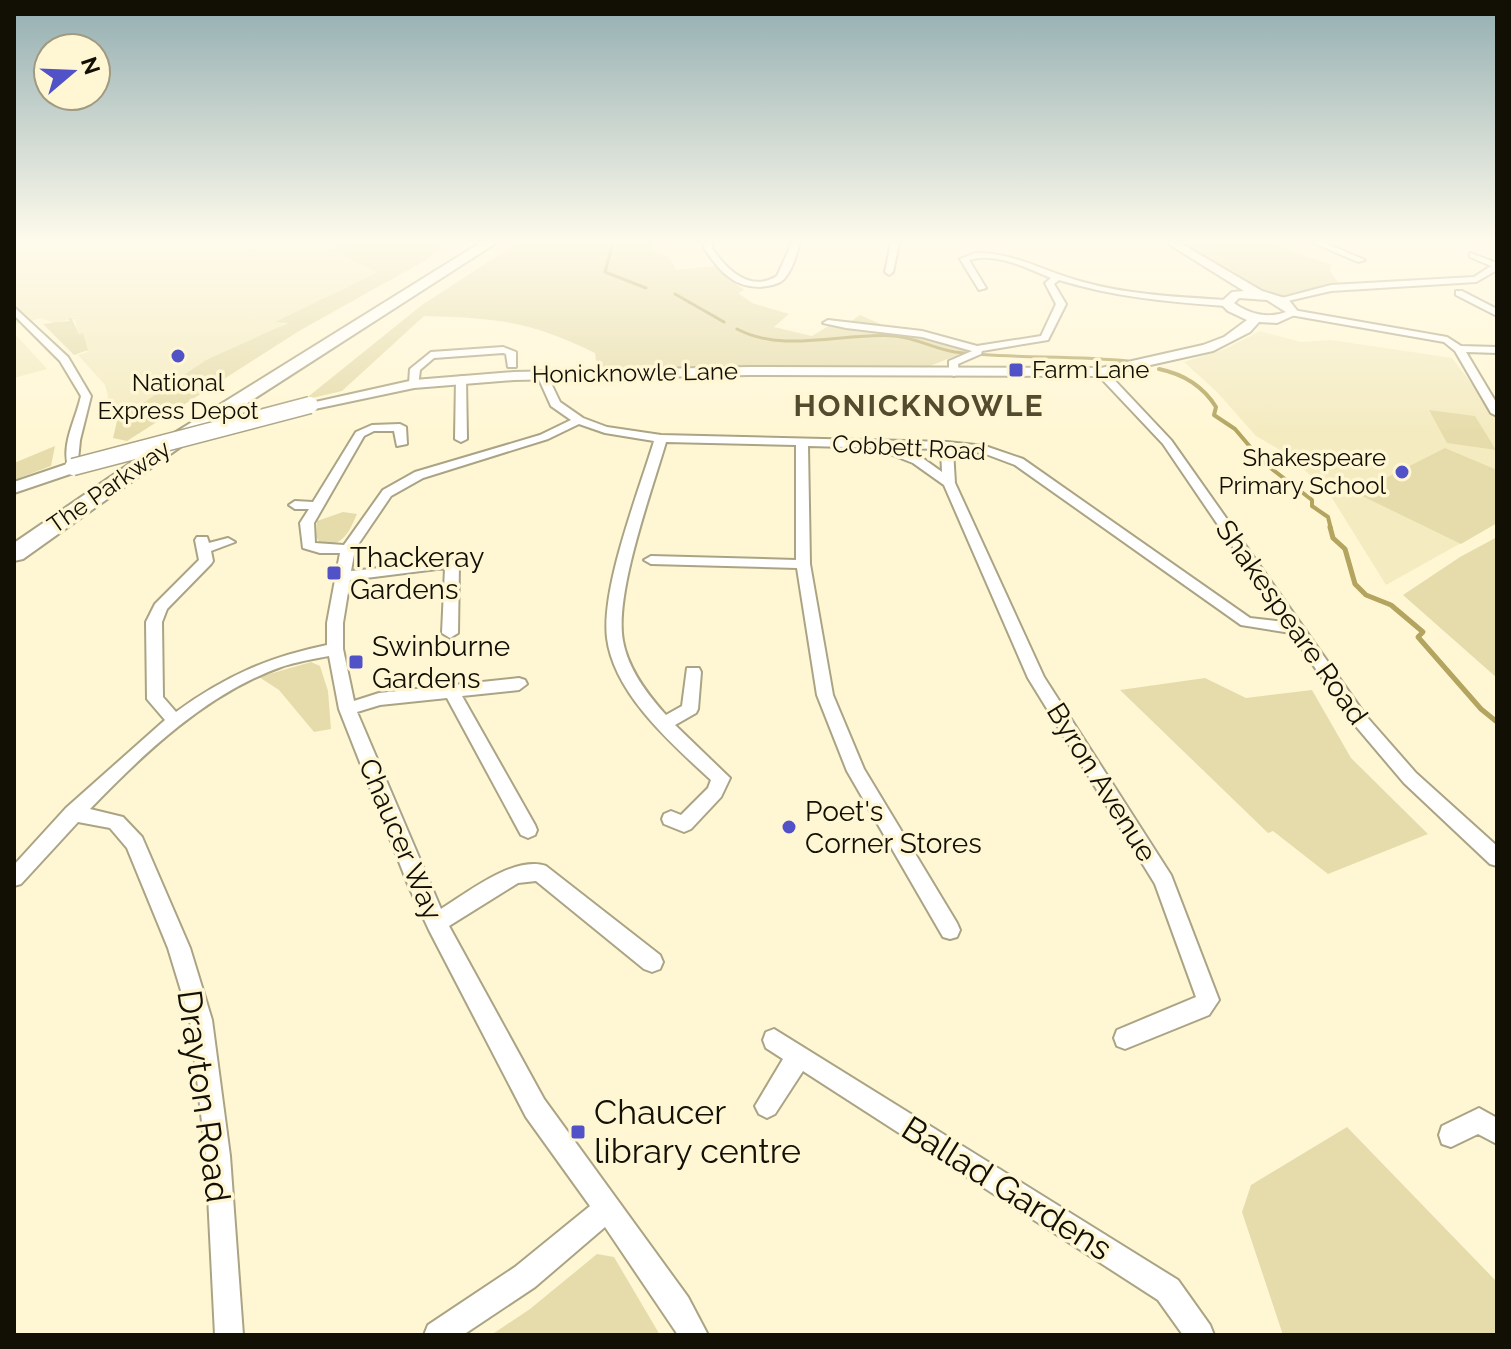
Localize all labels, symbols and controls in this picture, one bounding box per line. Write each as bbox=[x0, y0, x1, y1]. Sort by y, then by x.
north arrow bbox=[32, 32, 112, 112]
text: N bbox=[76, 53, 106, 78]
marker: National Express Depot bbox=[169, 347, 187, 365]
place label: Farm Lane bbox=[1032, 355, 1149, 384]
street label: Honicknowle Lane bbox=[532, 356, 738, 389]
marker: Farm Lane bbox=[1007, 361, 1025, 379]
place label: National Express Depot bbox=[97, 368, 259, 425]
district label: HONICKNOWLE bbox=[793, 388, 1045, 423]
street label: Cobbett Road bbox=[831, 429, 987, 466]
street label: The Parkway bbox=[42, 434, 176, 539]
place label: Shakespeare Primary School bbox=[1219, 443, 1386, 500]
marker: Shakespeare Primary School bbox=[1393, 463, 1411, 481]
street label: Shakespeare Road bbox=[1209, 514, 1374, 731]
place label: Thackeray Gardens bbox=[350, 541, 484, 606]
marker: Thackeray Gardens bbox=[325, 564, 343, 582]
place label: Swinburne Gardens bbox=[372, 630, 510, 695]
marker: Swinburne Gardens bbox=[347, 653, 365, 671]
street label: Byron Avenue bbox=[1040, 697, 1163, 868]
street label: Chaucer Way bbox=[352, 753, 449, 925]
place label: Poet's Corner Stores bbox=[805, 795, 982, 860]
marker: Poet's Corner Stores bbox=[780, 818, 798, 836]
street label: Drayton Road bbox=[169, 987, 239, 1205]
place label: Chaucer library centre bbox=[594, 1092, 801, 1171]
street label: Ballad Gardens bbox=[895, 1108, 1119, 1268]
marker: Chaucer library centre bbox=[569, 1123, 587, 1141]

